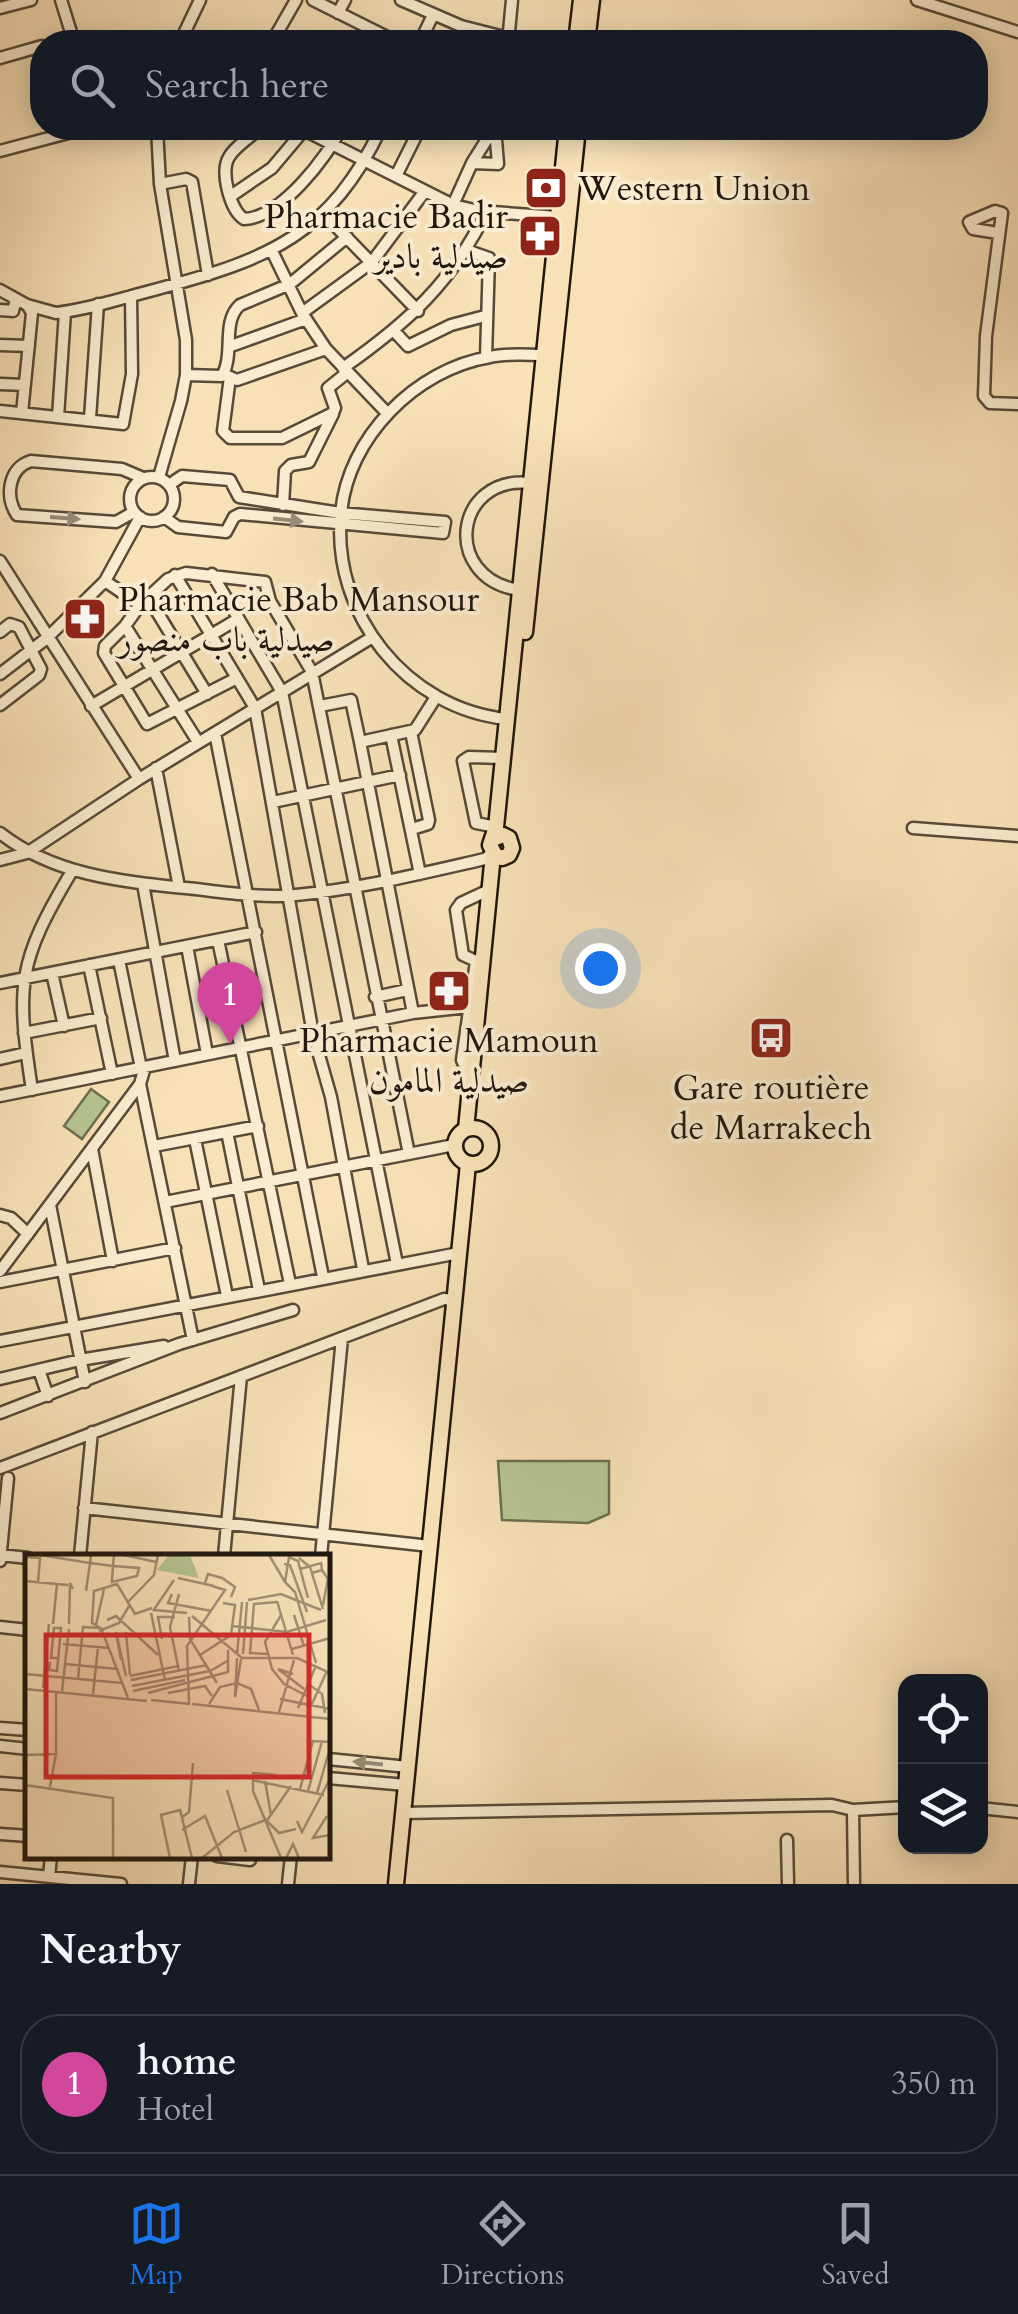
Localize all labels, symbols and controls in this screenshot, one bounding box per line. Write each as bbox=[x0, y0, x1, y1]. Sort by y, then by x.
search box bbox=[30, 30, 988, 140]
icon: search bbox=[65, 58, 120, 113]
text: Search here bbox=[145, 59, 329, 111]
bank icon: Western Union bbox=[523, 165, 569, 211]
place label: Western Union bbox=[577, 165, 810, 213]
place label: Pharmacie Badir صيدلية بادير bbox=[264, 193, 508, 281]
pharmacy icon: Pharmacie Badir صيدلية بادير bbox=[517, 213, 563, 259]
one-way arrow bbox=[49, 511, 81, 527]
one-way arrow bbox=[273, 512, 304, 528]
place label: Pharmacie Bab Mansour صيدلية باب منصور bbox=[115, 576, 480, 664]
pharmacy icon: Pharmacie Bab Mansour صيدلية باب منصور bbox=[62, 596, 108, 642]
your location bbox=[575, 943, 626, 994]
pin: 1 bbox=[198, 962, 262, 1044]
pharmacy icon: Pharmacie Mamoun صيدلية المامون bbox=[426, 968, 472, 1014]
bus stop icon: Gare routière de Marrakech bbox=[748, 1015, 794, 1061]
place label: Pharmacie Mamoun صيدلية المامون bbox=[299, 1017, 599, 1105]
place label: Gare routière de Marrakech bbox=[670, 1064, 872, 1152]
inset map bbox=[25, 1554, 330, 1859]
map controls bbox=[898, 1674, 988, 1854]
button: locate bbox=[898, 1674, 988, 1764]
one-way arrow bbox=[351, 1755, 383, 1771]
button: layers bbox=[898, 1764, 988, 1854]
text: Nearby bbox=[40, 1921, 182, 1978]
text: home bbox=[137, 2036, 237, 2088]
text: 1 bbox=[66, 2062, 83, 2106]
text: 350 m bbox=[891, 2062, 976, 2106]
text: Hotel bbox=[137, 2088, 214, 2132]
tab: Map bbox=[129, 2196, 184, 2294]
tab: Directions bbox=[441, 2196, 564, 2294]
tab: Saved bbox=[821, 2196, 889, 2294]

